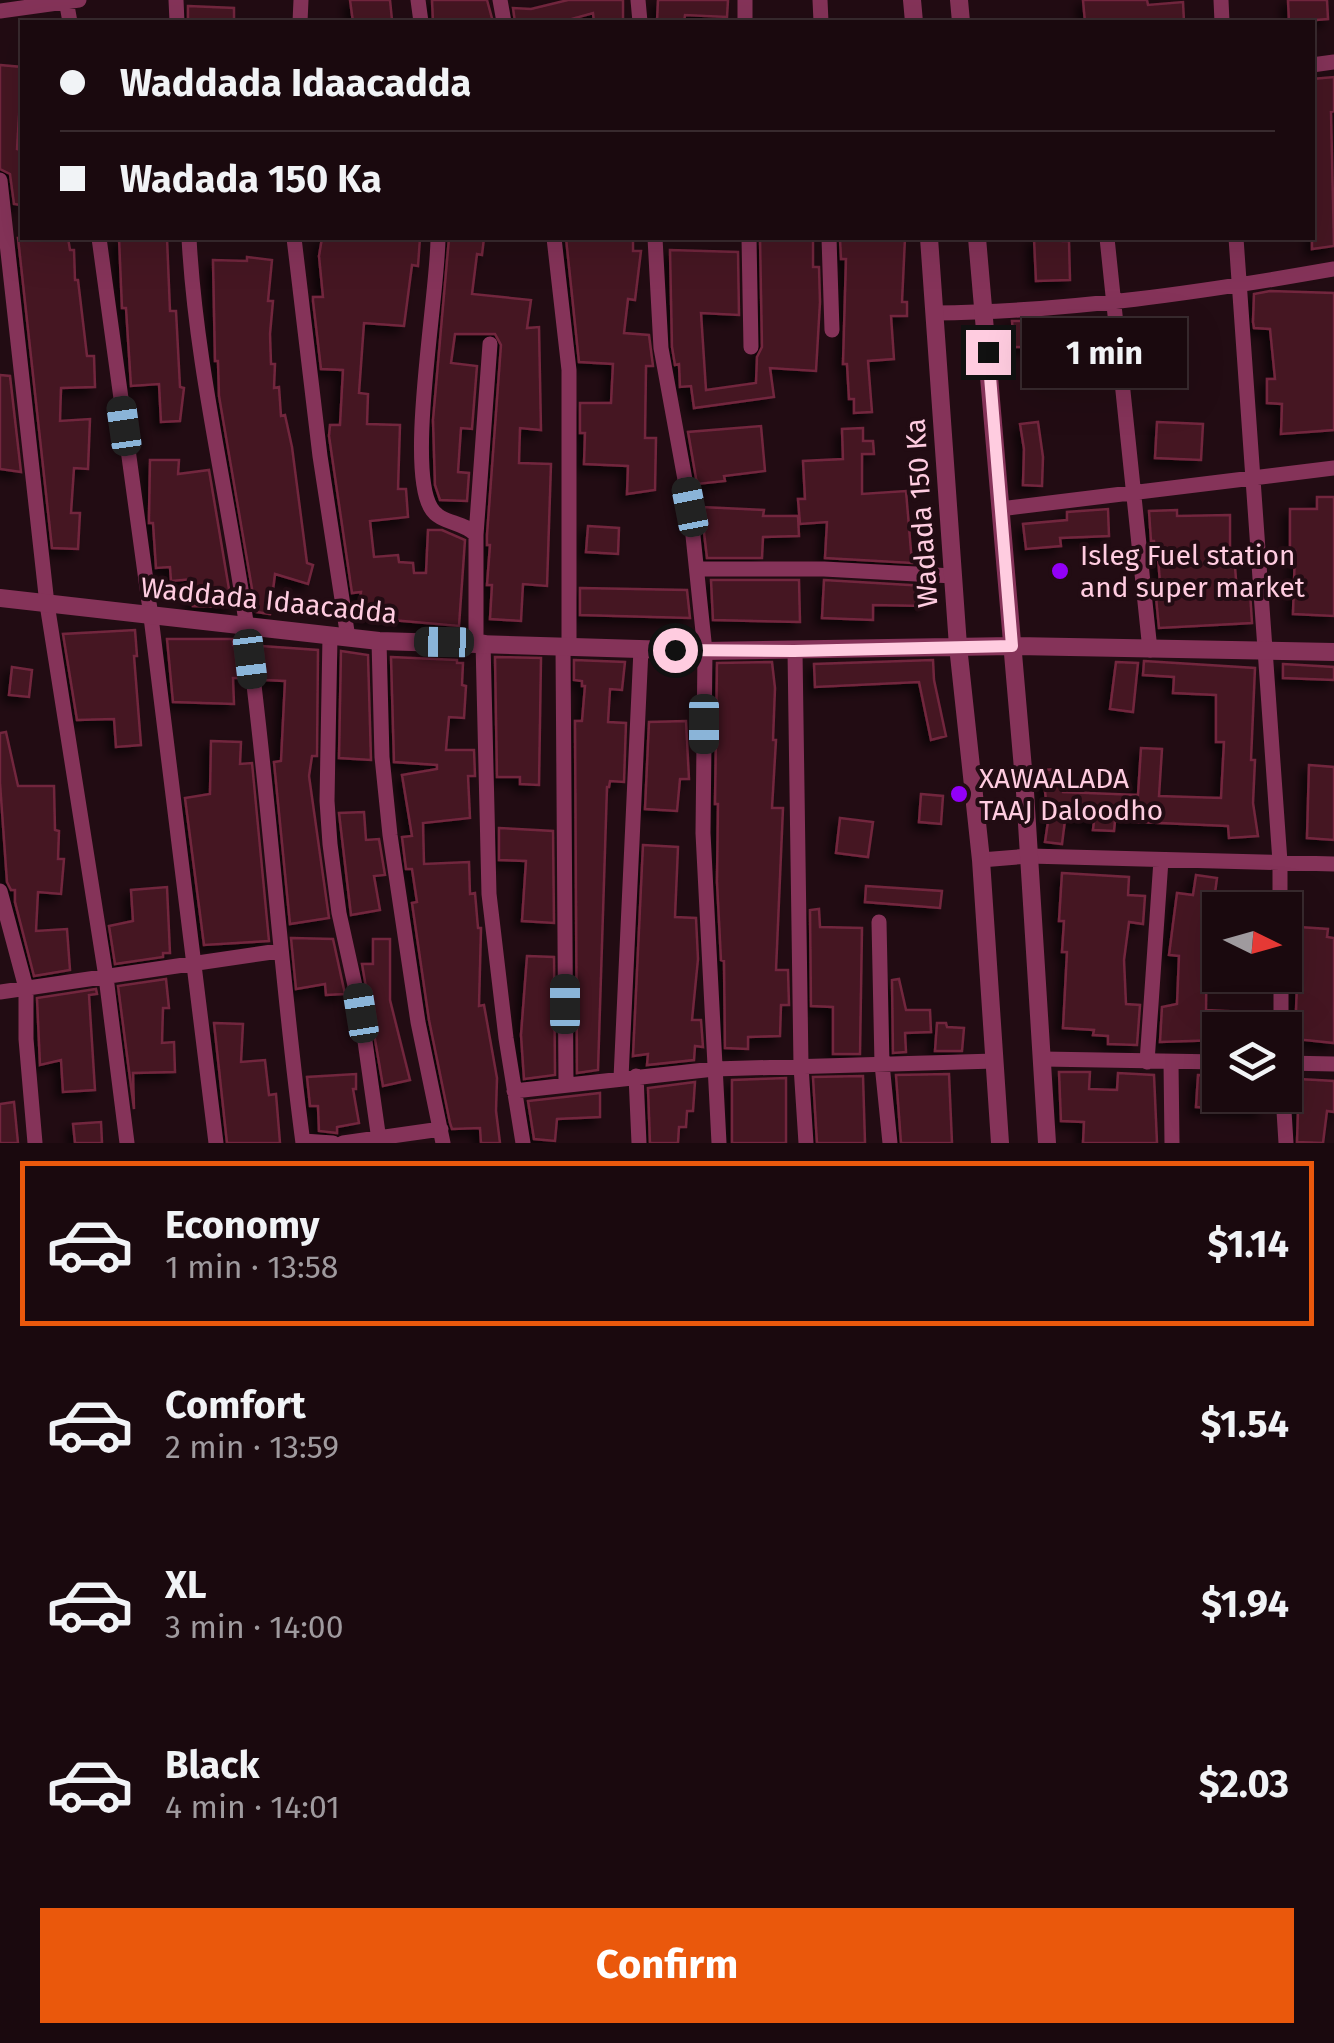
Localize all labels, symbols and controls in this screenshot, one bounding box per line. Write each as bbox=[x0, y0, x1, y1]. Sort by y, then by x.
text: Waddada Idaacadda bbox=[120, 60, 471, 106]
text: Wadada 150 Ka bbox=[120, 156, 382, 202]
callout: 1 min bbox=[1023, 317, 1188, 387]
route end bbox=[966, 330, 1011, 375]
text: 1 min bbox=[1066, 334, 1143, 372]
car bbox=[105, 394, 143, 458]
street label: Wadada 150 Ka bbox=[898, 417, 945, 609]
car bbox=[670, 475, 710, 539]
place label: Isleg Fuel station and super market bbox=[1080, 539, 1306, 604]
marker: Isleg Fuel station and super market bbox=[1049, 560, 1071, 582]
street label: Waddada Idaacadda bbox=[139, 571, 399, 630]
car bbox=[414, 626, 474, 658]
car bbox=[231, 627, 269, 691]
route start bbox=[653, 628, 698, 673]
car bbox=[689, 694, 719, 754]
place label: XAWAALADA TAAJ Daloodho bbox=[979, 762, 1163, 827]
marker: XAWAALADA TAAJ Daloodho bbox=[948, 783, 970, 805]
north arrow bbox=[1202, 892, 1302, 992]
map controls bbox=[1202, 892, 1302, 1112]
car bbox=[550, 974, 580, 1034]
car bbox=[341, 981, 381, 1045]
button: layers bbox=[1202, 1012, 1302, 1112]
icon: car bbox=[45, 1199, 135, 1289]
text: Economy bbox=[165, 1202, 320, 1248]
text: $1.14 bbox=[1207, 1221, 1289, 1267]
text: 1 min · 13:58 bbox=[165, 1248, 338, 1286]
icon: car bbox=[45, 1379, 135, 1469]
text: Comfort bbox=[165, 1382, 306, 1428]
text: $1.54 bbox=[1201, 1401, 1289, 1447]
text: 2 min · 13:59 bbox=[165, 1428, 339, 1466]
icon: car bbox=[45, 1559, 135, 1649]
text: XL bbox=[165, 1562, 207, 1608]
text: $1.94 bbox=[1201, 1581, 1289, 1627]
text: 3 min · 14:00 bbox=[165, 1608, 344, 1646]
icon: car bbox=[45, 1739, 135, 1829]
text: Black bbox=[165, 1742, 260, 1788]
text: $2.03 bbox=[1199, 1761, 1289, 1807]
text: 4 min · 14:01 bbox=[165, 1788, 340, 1826]
button: Confirm bbox=[40, 1908, 1294, 2023]

